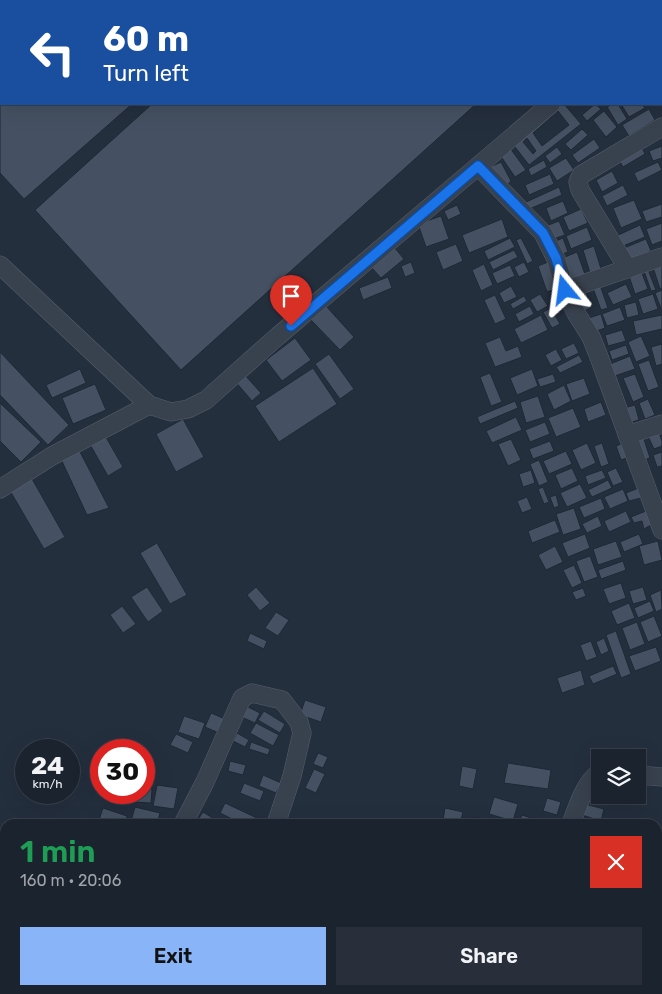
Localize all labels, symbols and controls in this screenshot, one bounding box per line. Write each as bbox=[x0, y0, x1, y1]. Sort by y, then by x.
text: 60 m bbox=[103, 18, 189, 60]
icon: left bbox=[20, 20, 85, 85]
text: Turn left bbox=[103, 60, 189, 87]
position arrow bbox=[538, 263, 590, 315]
pin bbox=[270, 275, 312, 326]
icon: arrive bbox=[277, 282, 305, 310]
speed limit sign: 30 bbox=[90, 739, 155, 804]
map controls bbox=[591, 749, 646, 804]
button: layers bbox=[591, 749, 646, 804]
text: 24 bbox=[31, 751, 64, 780]
text: km/h bbox=[33, 777, 62, 791]
text: 1 min bbox=[20, 834, 95, 870]
button: close bbox=[590, 836, 642, 888]
text: 160 m · 20:06 bbox=[20, 871, 121, 890]
button: Exit bbox=[20, 927, 326, 985]
button: Share bbox=[336, 927, 642, 985]

